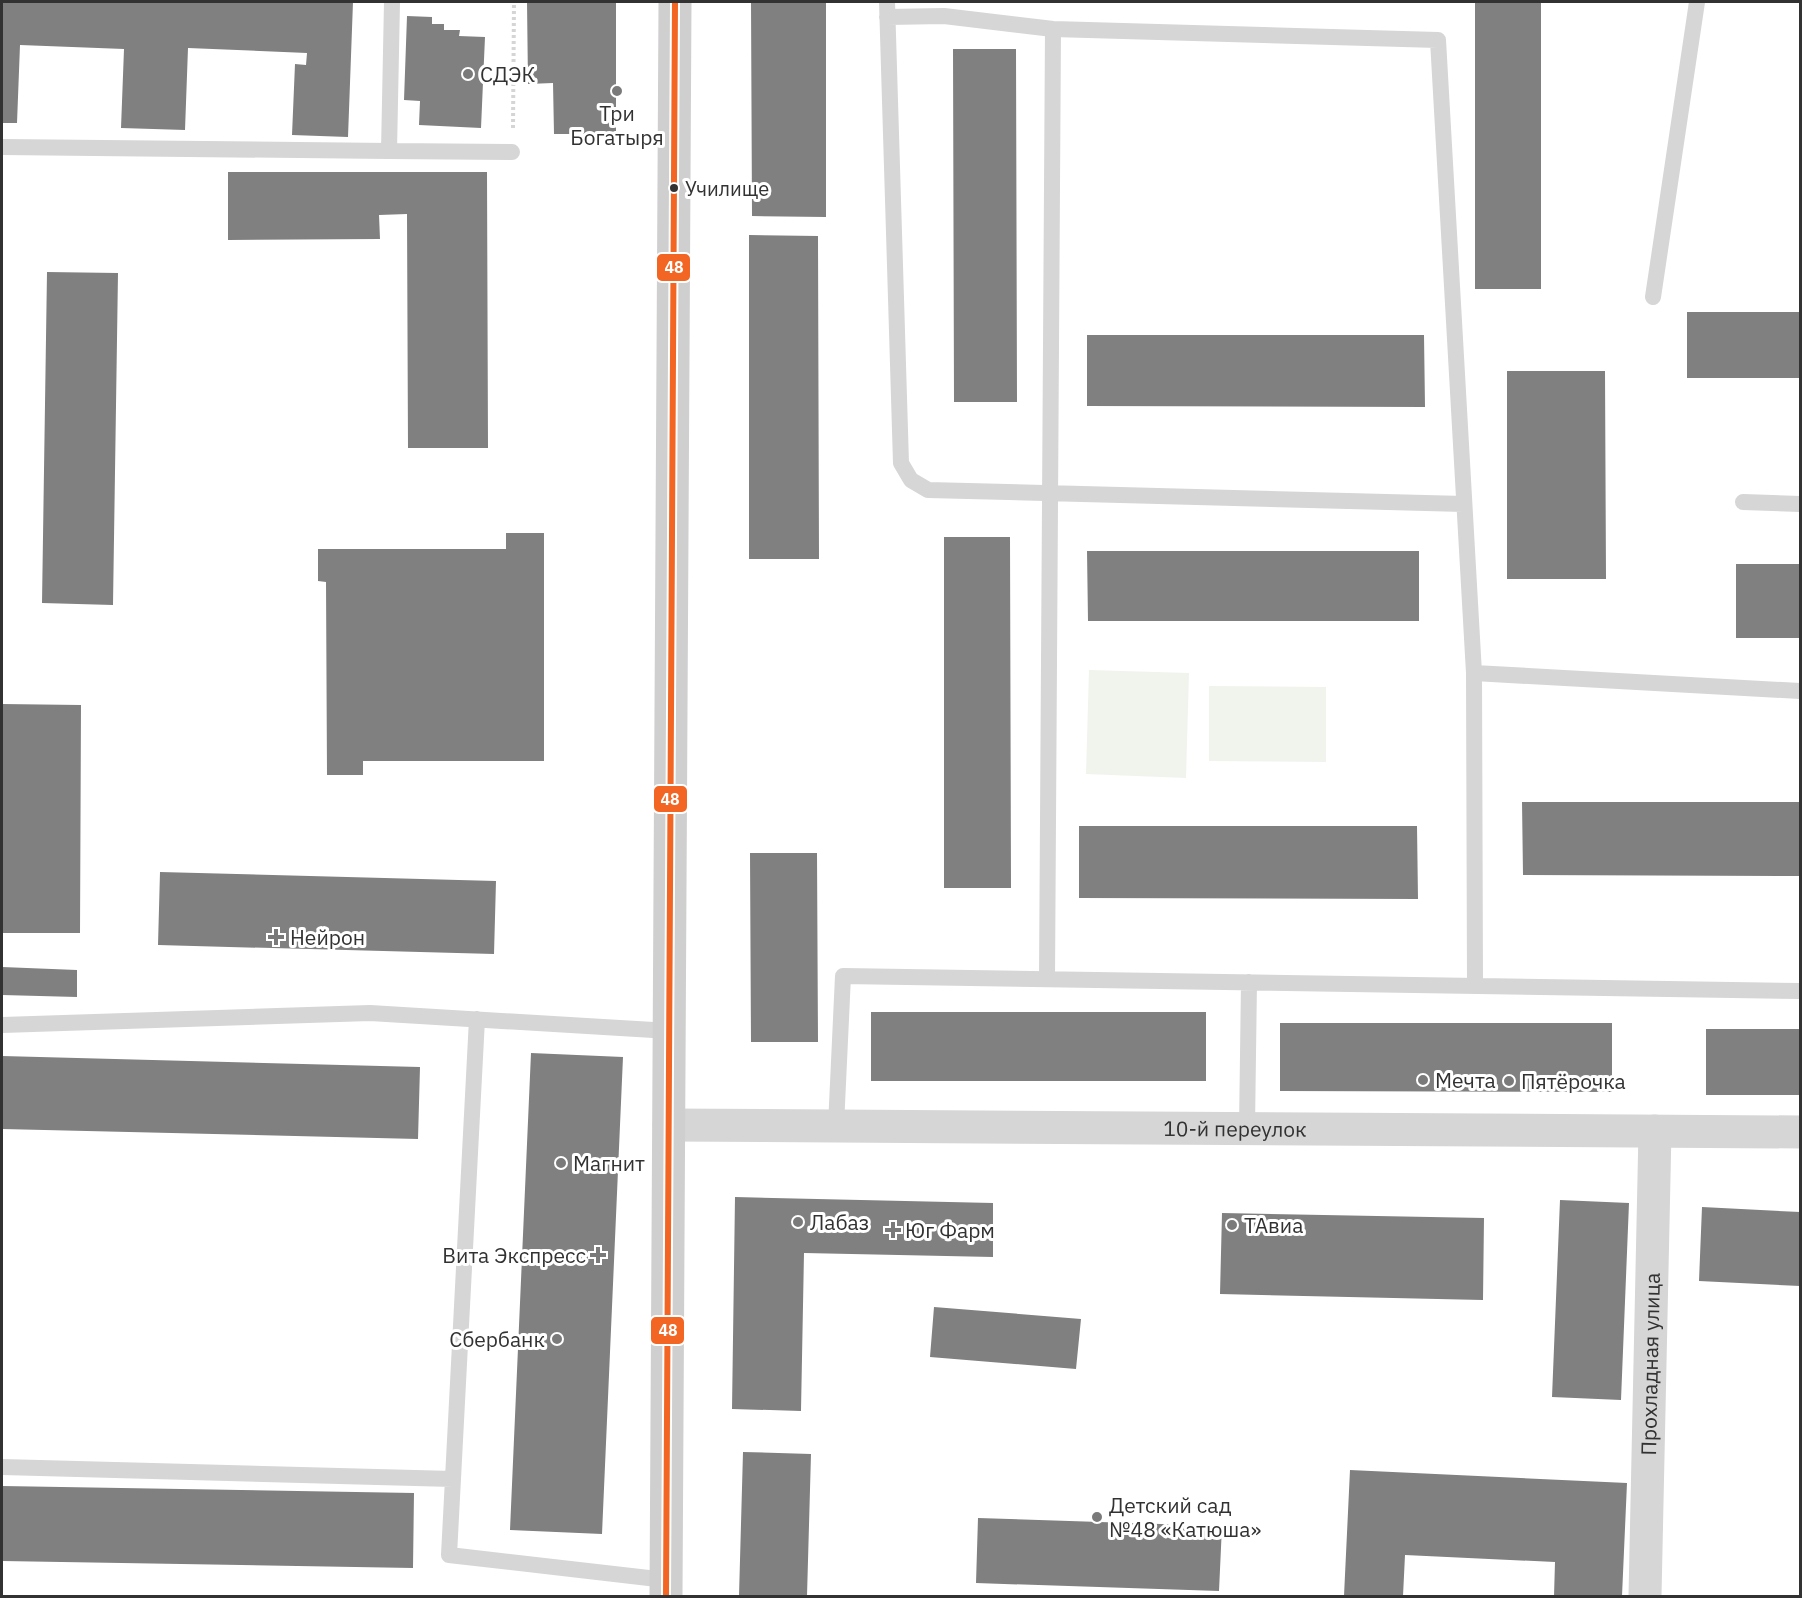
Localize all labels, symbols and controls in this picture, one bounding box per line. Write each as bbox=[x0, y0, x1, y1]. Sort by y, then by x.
place label: СДЭК bbox=[480, 60, 535, 88]
marker: СДЭК bbox=[461, 67, 475, 81]
marker: Три Богатыря bbox=[610, 84, 624, 98]
place label: Три Богатыря bbox=[570, 99, 664, 151]
place label: Училище bbox=[685, 175, 769, 202]
marker: Училище bbox=[668, 182, 680, 194]
line badge: 48 bbox=[656, 253, 691, 282]
text: 48 bbox=[664, 257, 684, 277]
line badge: 48 bbox=[653, 785, 688, 813]
text: 48 bbox=[660, 789, 680, 809]
place label: Нейрон bbox=[290, 923, 365, 951]
marker: Нейрон bbox=[267, 928, 285, 946]
place label: Мечта bbox=[1435, 1066, 1496, 1094]
place label: Пятёрочка bbox=[1521, 1067, 1626, 1095]
marker: Мечта bbox=[1416, 1073, 1430, 1087]
marker: Пятёрочка bbox=[1502, 1074, 1516, 1088]
street label: 10-й переулок bbox=[1163, 1114, 1307, 1143]
place label: Магнит bbox=[573, 1149, 645, 1177]
marker: Магнит bbox=[554, 1156, 568, 1170]
place label: Лабаз bbox=[810, 1208, 869, 1236]
place label: ТАвиа bbox=[1244, 1211, 1303, 1239]
marker: Лабаз bbox=[791, 1215, 805, 1229]
place label: Юг Фарм bbox=[905, 1216, 995, 1244]
marker: ТАвиа bbox=[1225, 1218, 1239, 1232]
marker: Юг Фарм bbox=[886, 1223, 900, 1237]
place label: Вита Экспресс bbox=[442, 1241, 586, 1269]
marker: Вита Экспресс bbox=[591, 1248, 605, 1262]
street label: Прохладная улица bbox=[1634, 1272, 1666, 1456]
line badge: 48 bbox=[650, 1316, 685, 1345]
text: 48 bbox=[658, 1320, 678, 1340]
place label: Сбербанк bbox=[449, 1325, 545, 1353]
marker: Сбербанк bbox=[550, 1332, 564, 1346]
place label: Детский сад №48 «Катюша» bbox=[1109, 1491, 1261, 1543]
marker: Детский сад №48 «Катюша» bbox=[1090, 1510, 1104, 1524]

